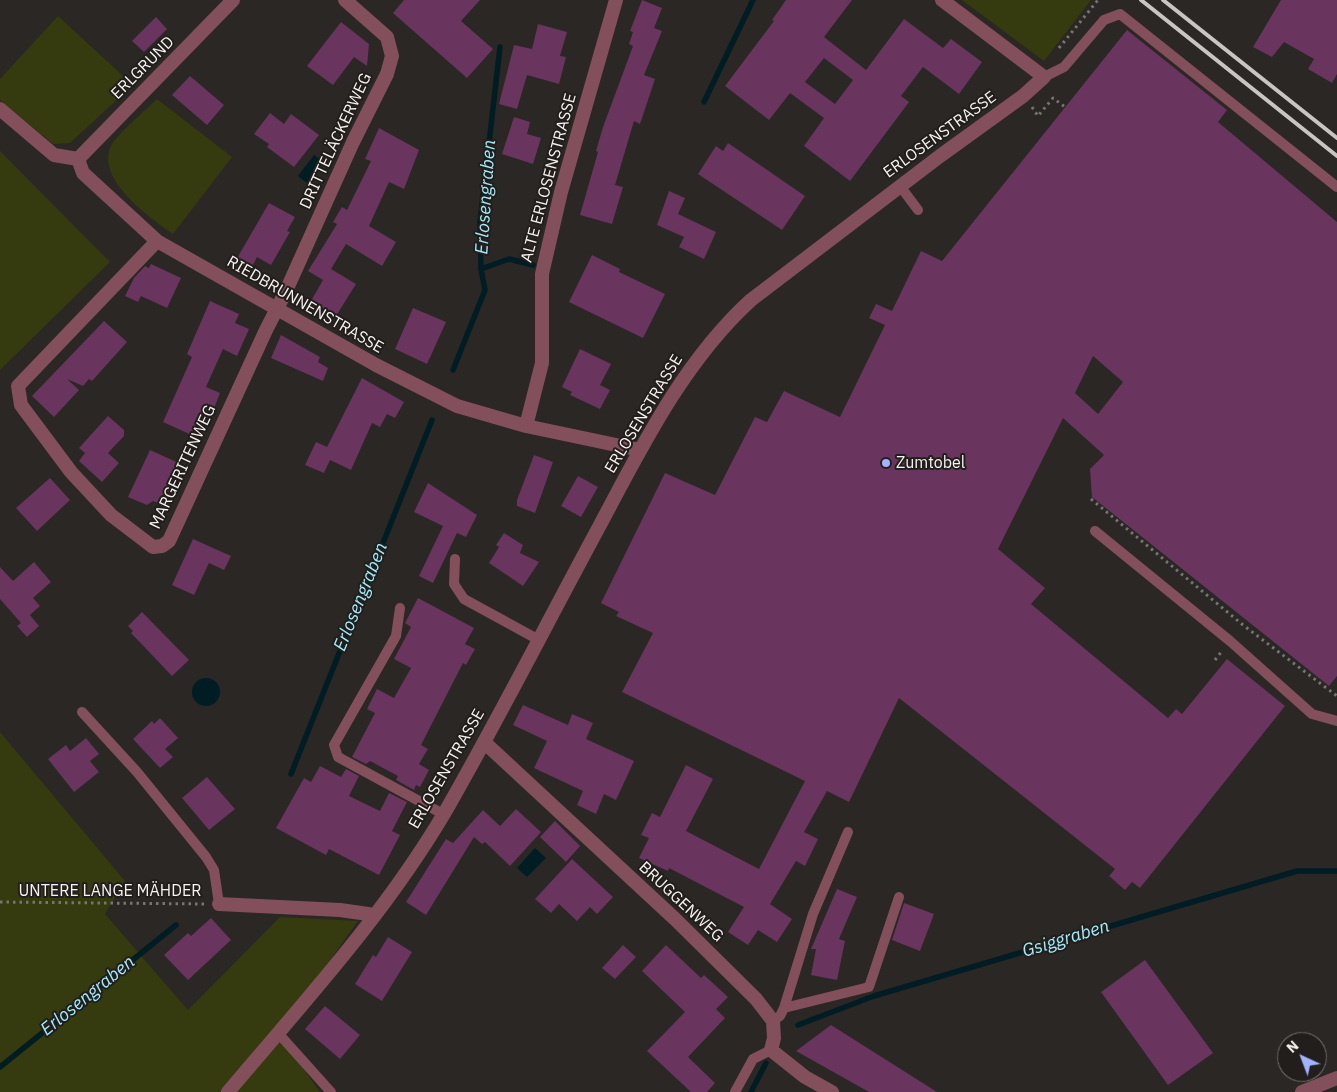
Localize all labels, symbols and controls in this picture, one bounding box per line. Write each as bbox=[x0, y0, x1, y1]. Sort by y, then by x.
street label: ERLGRUND bbox=[108, 33, 178, 103]
street label: DRITTELÄCKERWEG bbox=[296, 70, 376, 212]
street label: ERLOSENSTRASSE bbox=[880, 88, 1000, 182]
street label: ALTE ERLOSENSTRASSE bbox=[517, 91, 581, 265]
water label: Erlosengraben bbox=[471, 139, 501, 255]
street label: RIEDBRUNNENSTRASSE bbox=[223, 252, 387, 358]
street label: ERLOSENSTRASSE bbox=[601, 351, 687, 477]
street label: MARGERITENWEG bbox=[146, 402, 220, 532]
place label: Zumtobel bbox=[896, 453, 965, 473]
marker: Zumtobel bbox=[880, 457, 892, 469]
water label: Erlosengraben bbox=[329, 540, 393, 654]
street label: ERLOSENSTRASSE bbox=[405, 706, 489, 832]
street label: BRUGGENWEG bbox=[635, 858, 727, 946]
street label: UNTERE LANGE MÄHDER bbox=[19, 881, 201, 901]
water label: Gsiggraben bbox=[1020, 916, 1112, 962]
water label: Erlosengraben bbox=[37, 951, 139, 1041]
north arrow bbox=[1277, 1032, 1327, 1082]
text: N bbox=[1283, 1037, 1302, 1057]

